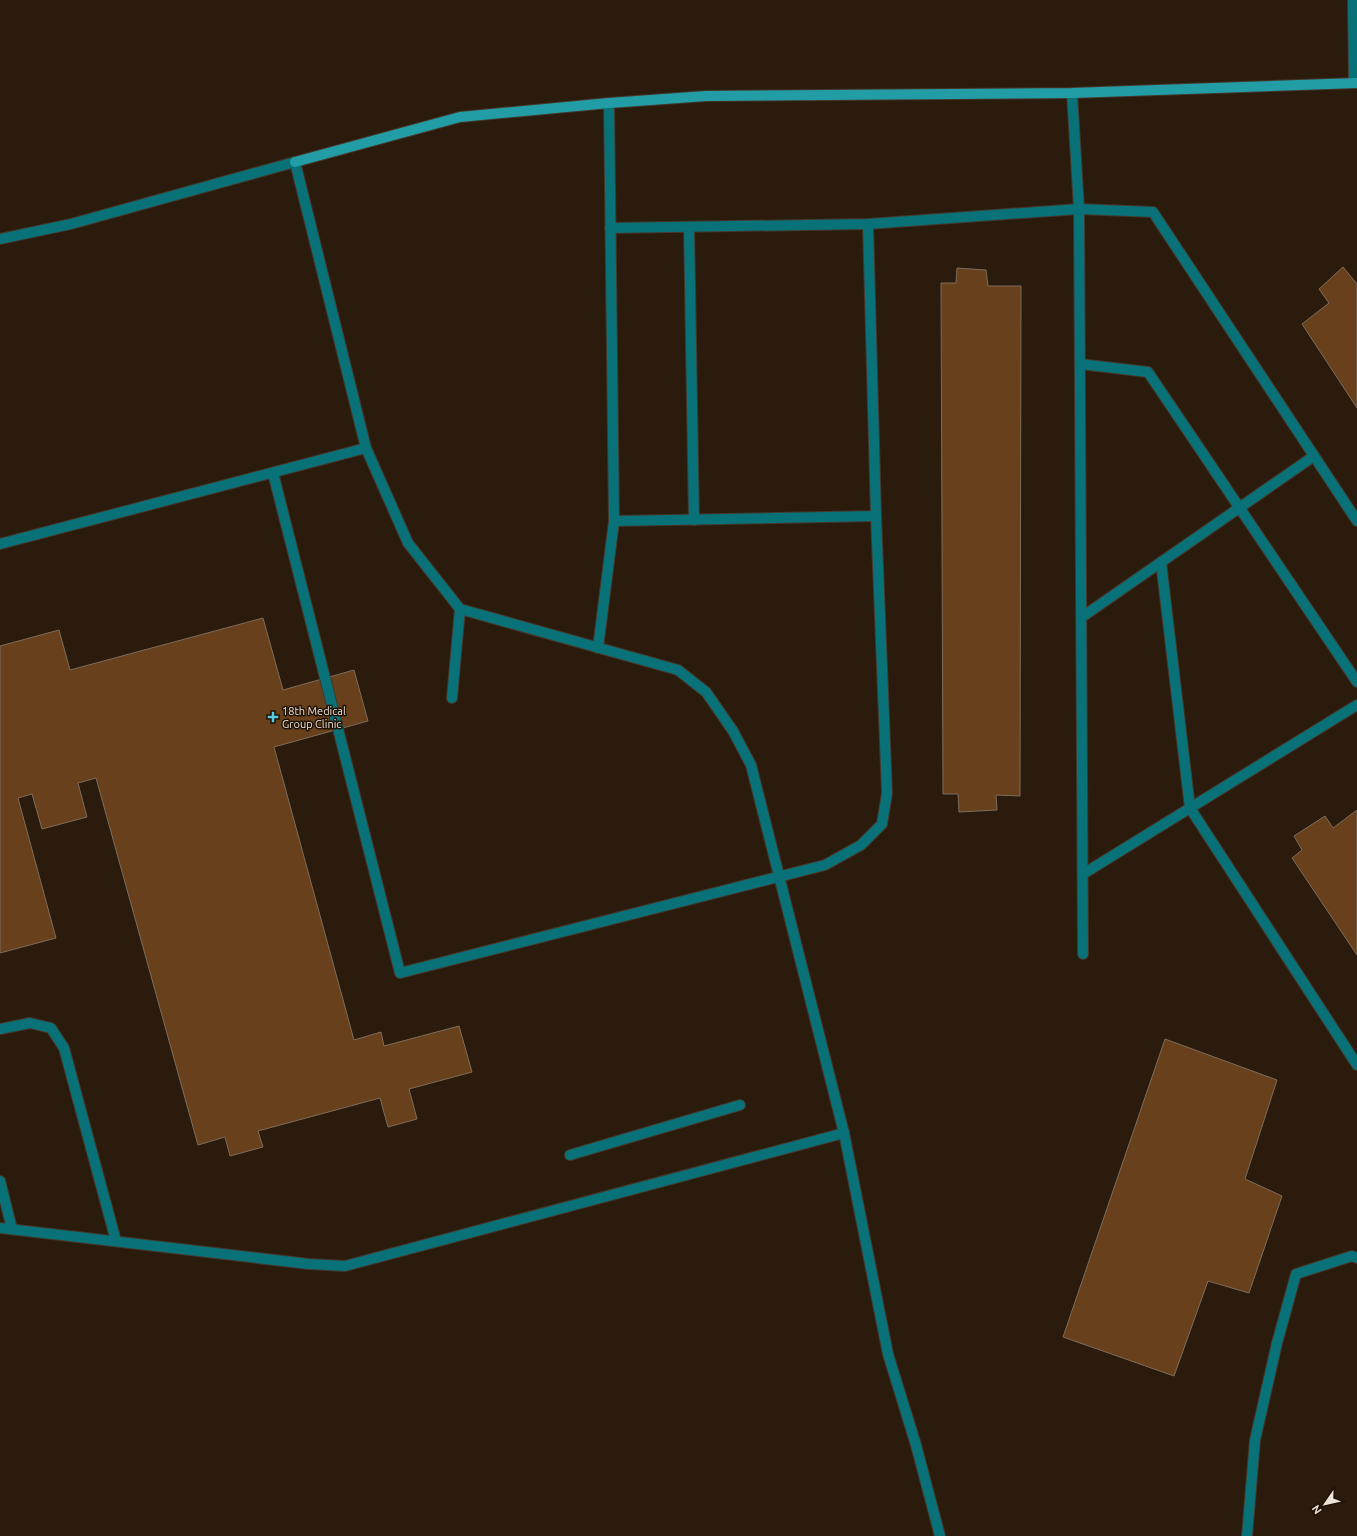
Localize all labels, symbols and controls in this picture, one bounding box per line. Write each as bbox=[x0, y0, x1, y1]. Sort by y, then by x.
place label: 18th Medical Group Clinic bbox=[282, 705, 346, 730]
marker: 18th Medical Group Clinic bbox=[267, 711, 279, 723]
north arrow bbox=[1305, 1484, 1345, 1524]
text: N bbox=[1309, 1503, 1324, 1516]

